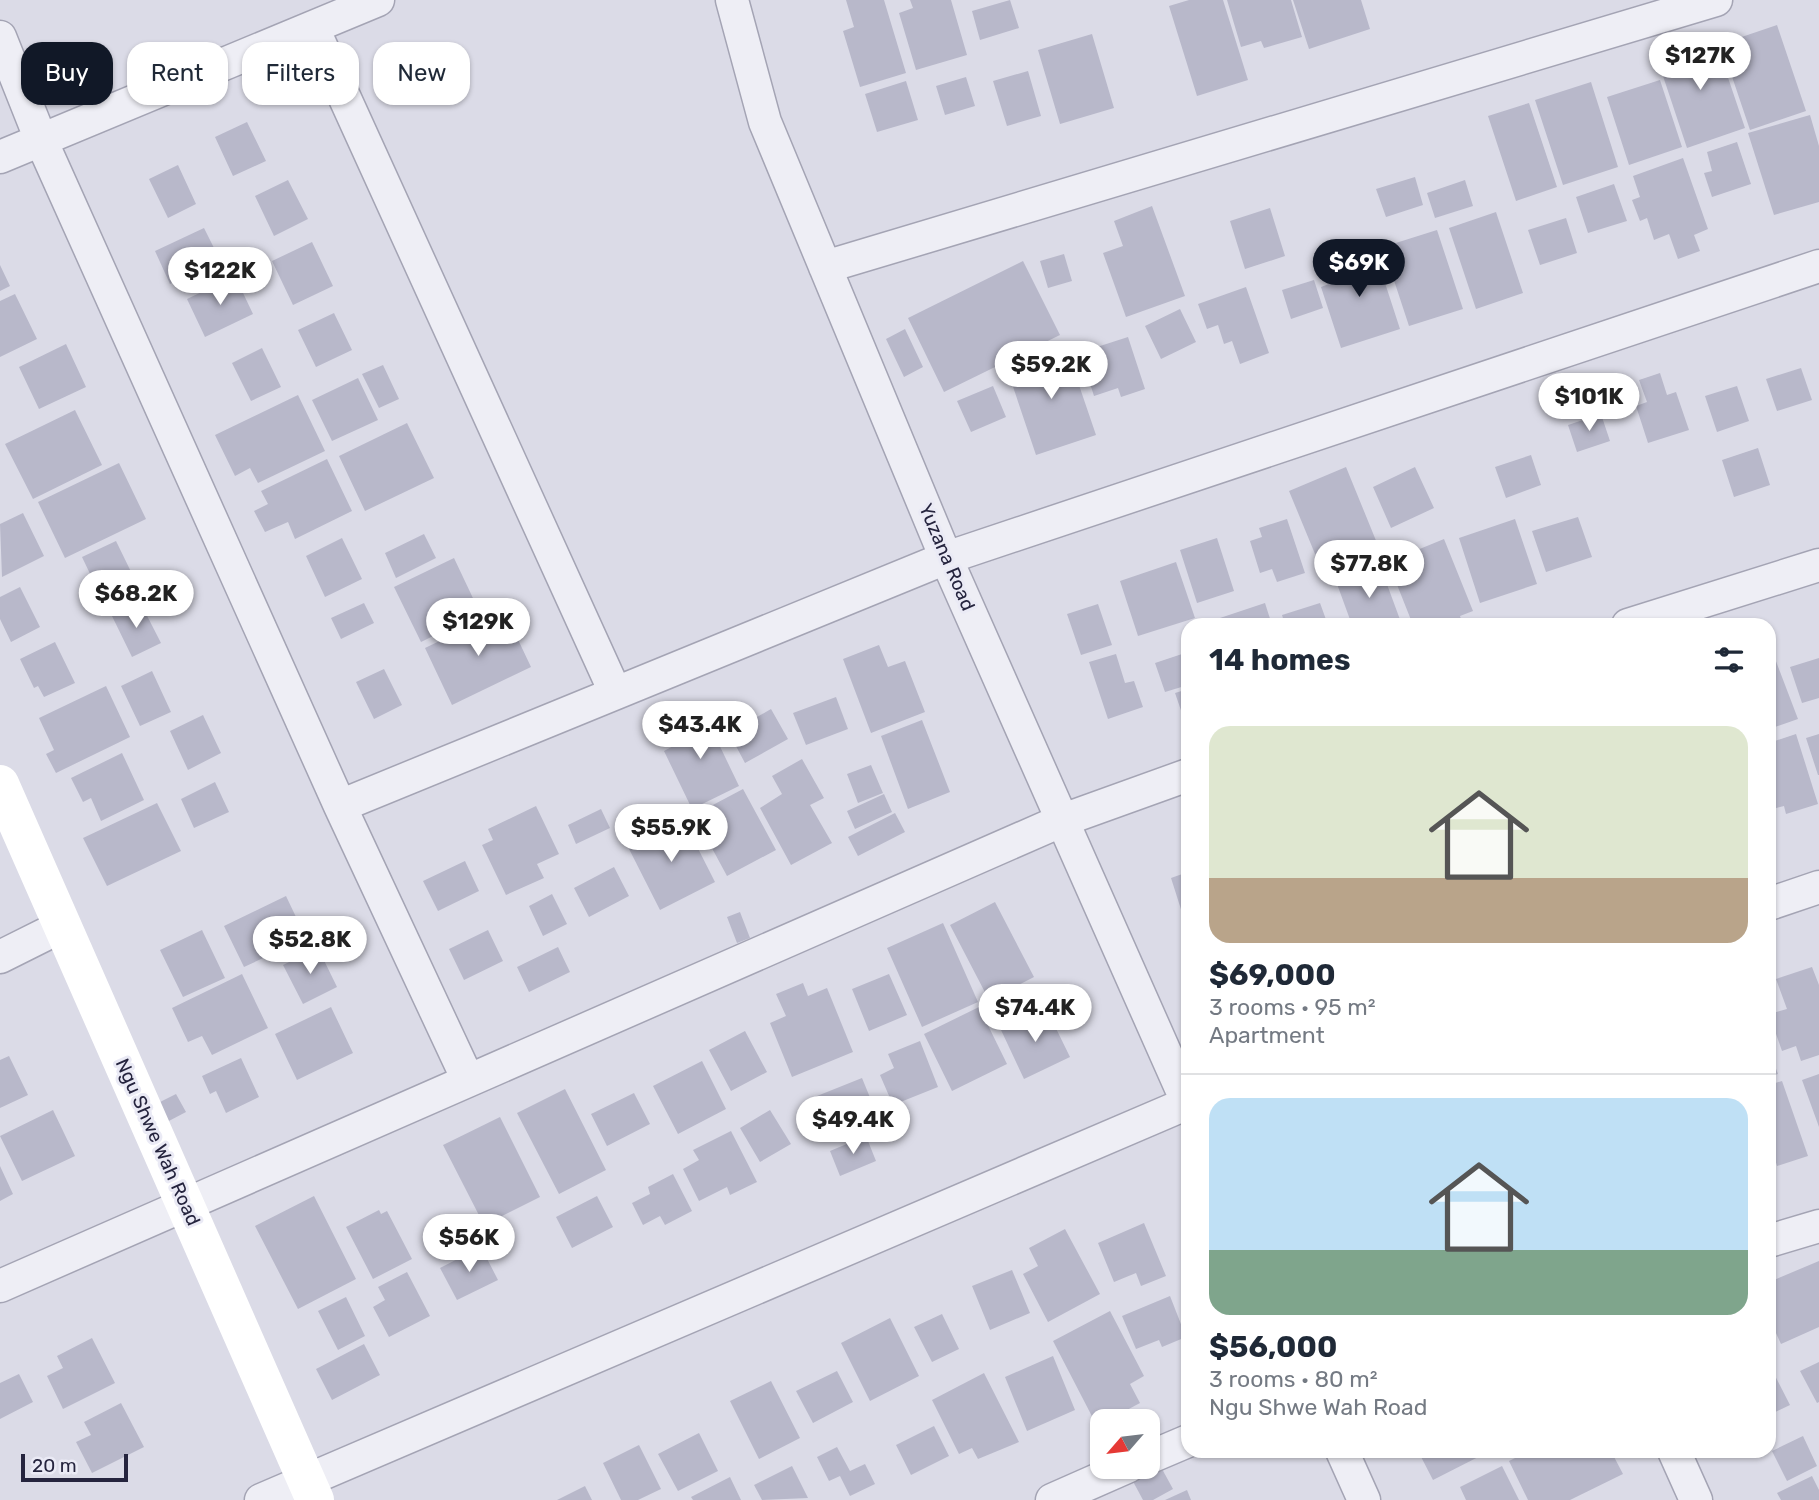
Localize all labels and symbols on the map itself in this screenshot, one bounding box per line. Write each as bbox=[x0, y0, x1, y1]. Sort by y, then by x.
pin: $127K bbox=[1651, 32, 1749, 92]
pin: $69K bbox=[1318, 240, 1400, 299]
pin: $122K bbox=[171, 247, 269, 307]
pin: $59.2K bbox=[994, 342, 1108, 401]
pin: $101K bbox=[1540, 374, 1638, 433]
street label: Yuzana Road bbox=[914, 500, 980, 614]
pin: $77.8K bbox=[1312, 540, 1426, 600]
pin: $68.2K bbox=[79, 570, 193, 630]
pin: $129K bbox=[429, 598, 527, 658]
pin: $43.4K bbox=[643, 702, 757, 761]
pin: $55.9K bbox=[614, 804, 728, 864]
pin: $52.8K bbox=[253, 916, 367, 976]
pin: $74.4K bbox=[978, 984, 1092, 1044]
street label: Ngu Shwe Wah Road bbox=[111, 1055, 205, 1229]
pin: $49.4K bbox=[796, 1096, 910, 1156]
pin: $56K bbox=[428, 1214, 510, 1274]
north arrow bbox=[1090, 1409, 1160, 1479]
scale bar bbox=[21, 1451, 128, 1483]

